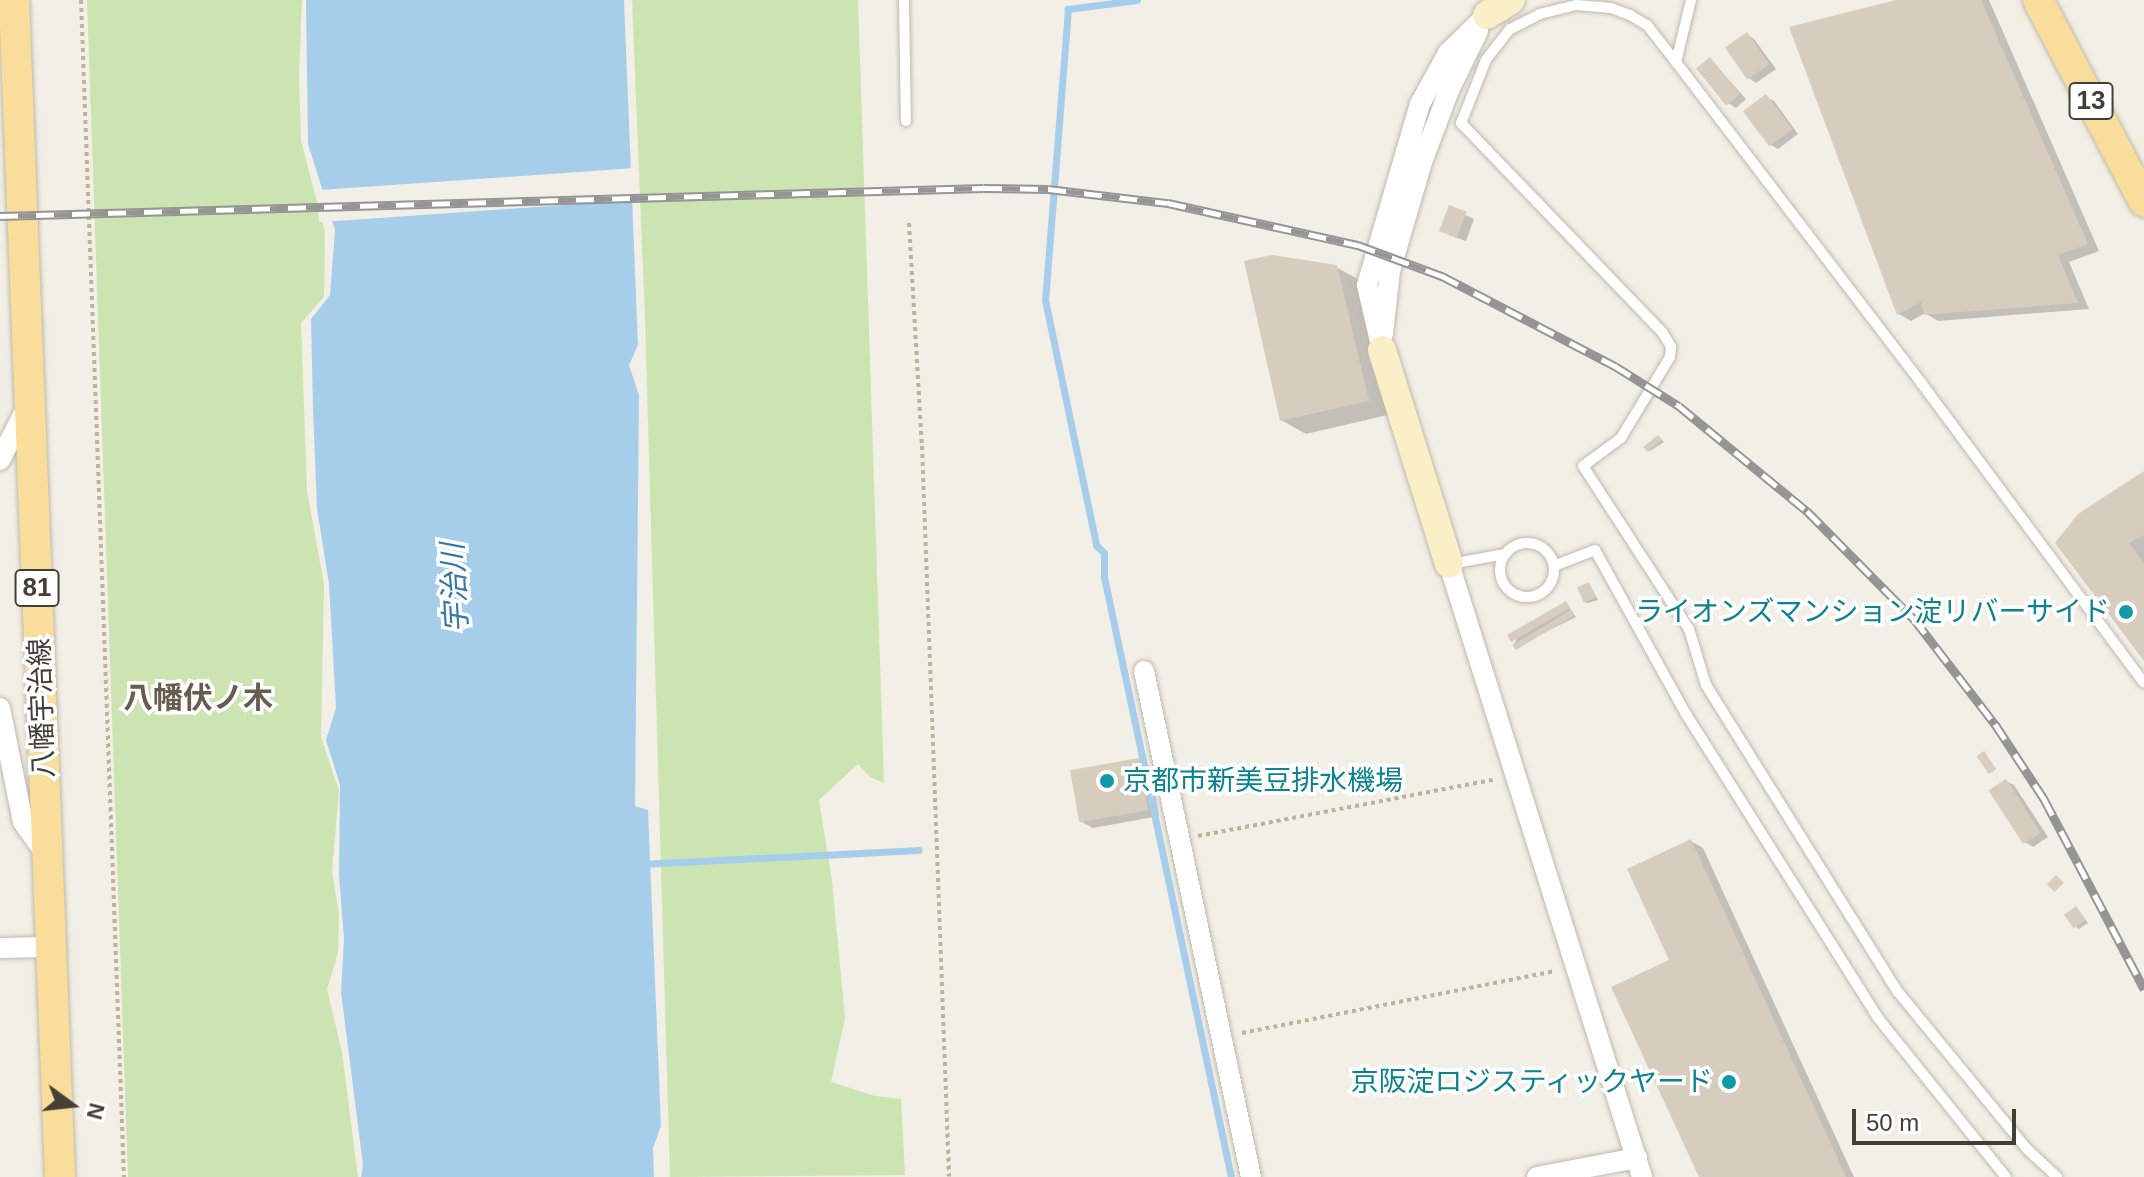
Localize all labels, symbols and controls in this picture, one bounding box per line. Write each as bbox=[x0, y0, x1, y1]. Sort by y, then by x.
road number: 13 bbox=[2067, 79, 2115, 123]
water label: 宇治川 bbox=[435, 542, 475, 634]
road number: 81 bbox=[13, 566, 61, 610]
place label: ライオンズマンション淀リバーサイド bbox=[1634, 595, 2110, 629]
marker: ライオンズマンション淀リバーサイド bbox=[2117, 603, 2135, 621]
street label: 八幡宇治線 bbox=[23, 637, 61, 779]
district label: 八幡伏ノ木 bbox=[123, 680, 273, 716]
place label: 京都市新美豆排水機場 bbox=[1123, 764, 1403, 798]
marker: 京都市新美豆排水機場 bbox=[1098, 772, 1116, 790]
north arrow bbox=[32, 1065, 112, 1145]
place label: 京阪淀ロジスティックヤード bbox=[1349, 1065, 1713, 1099]
marker: 京阪淀ロジスティックヤード bbox=[1720, 1073, 1738, 1091]
scale bar bbox=[1856, 1093, 2020, 1143]
text: N bbox=[82, 1100, 110, 1122]
text: 50 m bbox=[1866, 1109, 1919, 1136]

